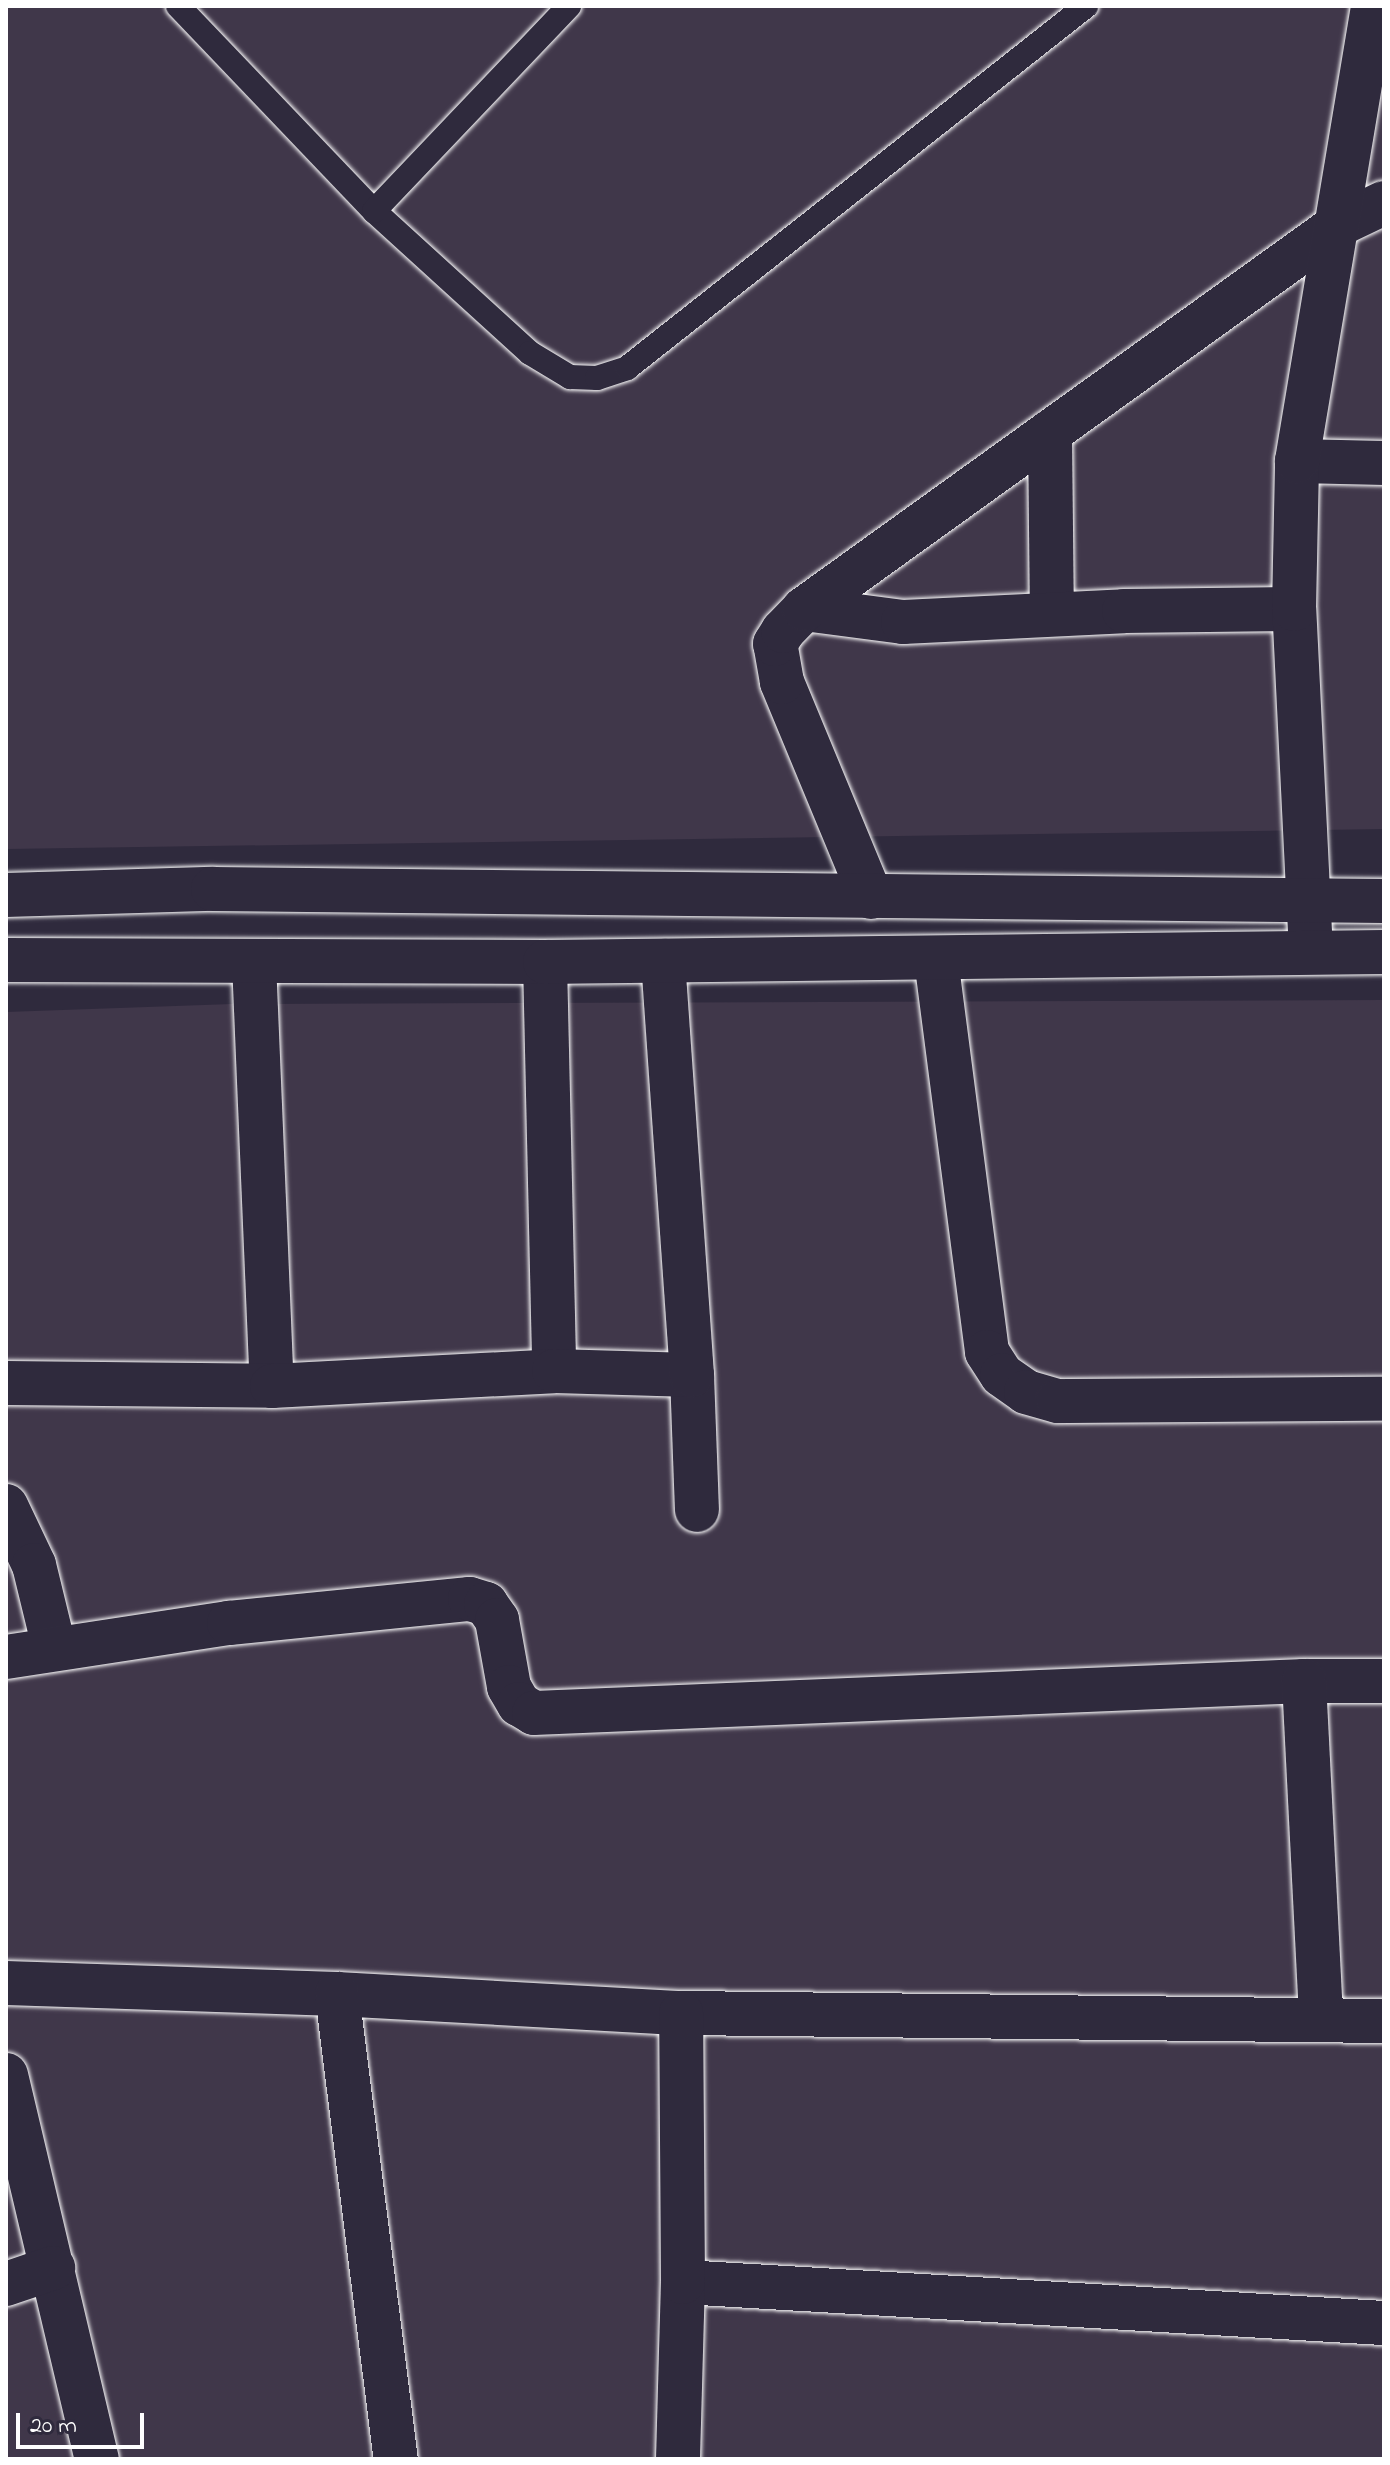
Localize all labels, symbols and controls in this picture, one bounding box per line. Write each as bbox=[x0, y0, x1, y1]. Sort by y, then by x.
scale bar bbox=[20, 2397, 148, 2447]
text: 20 m bbox=[30, 2409, 77, 2444]

